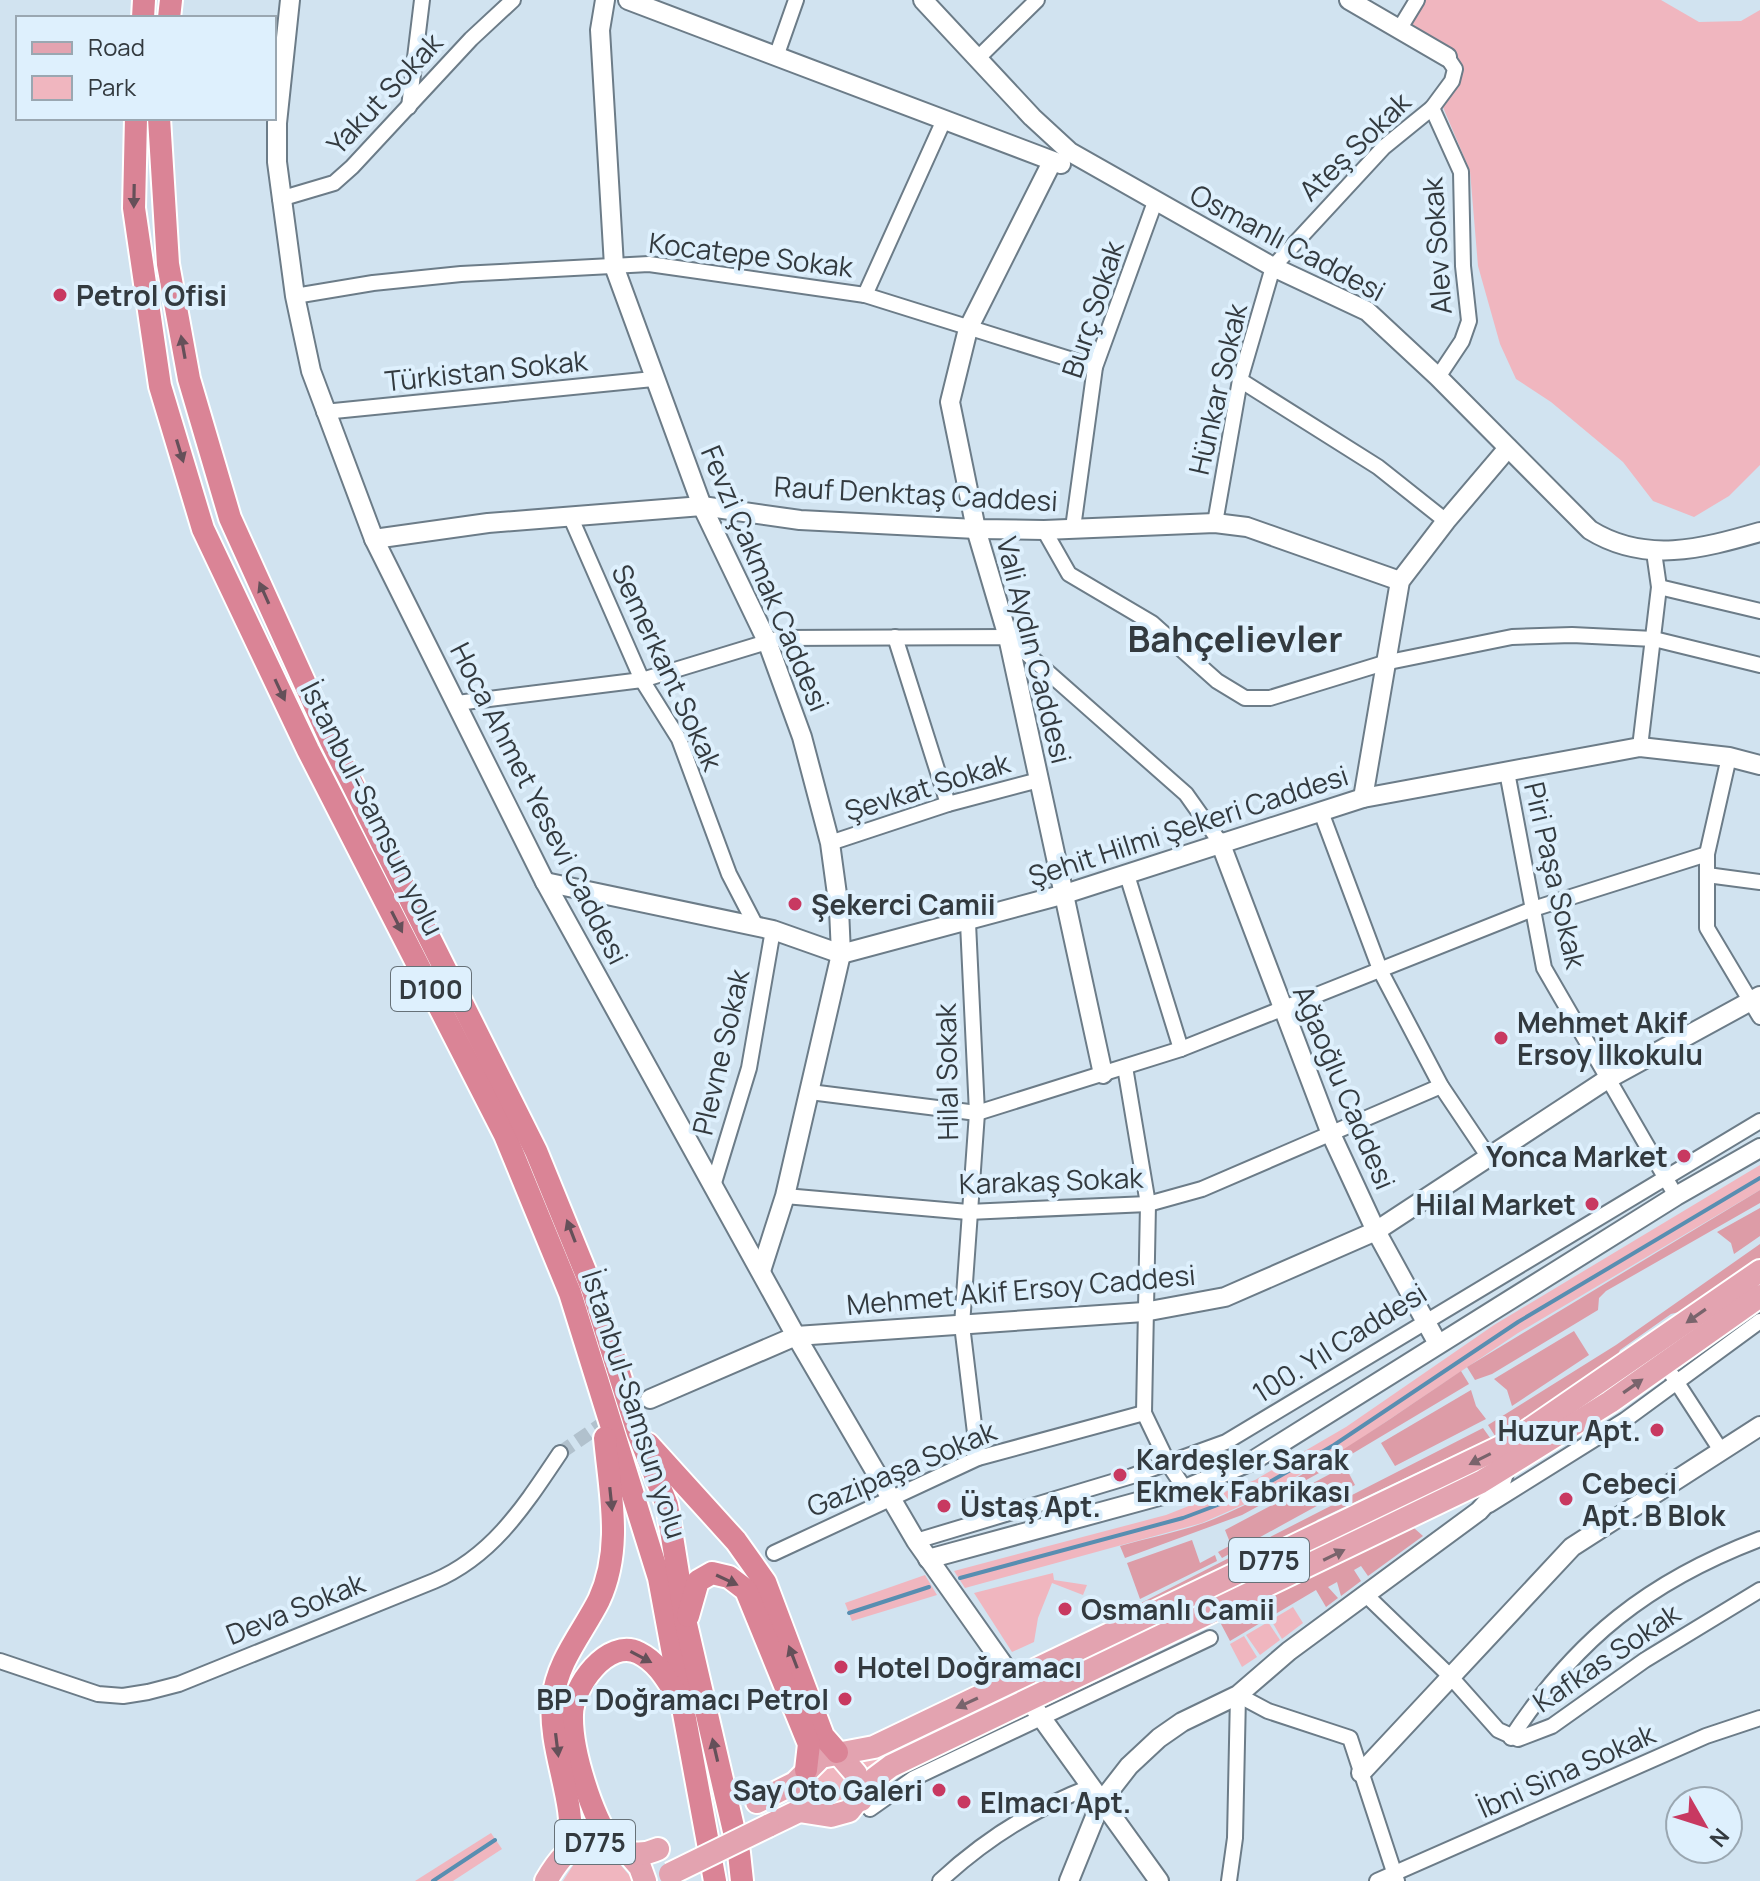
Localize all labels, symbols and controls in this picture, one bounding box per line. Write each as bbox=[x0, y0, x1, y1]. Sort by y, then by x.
legend bbox=[16, 16, 276, 120]
street label: Yakut Sokak bbox=[318, 23, 451, 162]
text: Road bbox=[88, 30, 145, 63]
text: Park bbox=[88, 70, 137, 103]
street label: Ateş Sokak bbox=[1290, 82, 1419, 209]
street label: Osmanlı Caddesi bbox=[1184, 175, 1392, 309]
street label: Alev Sokak bbox=[1412, 175, 1460, 316]
one-way arrow bbox=[128, 184, 140, 209]
street label: Kocatepe Sokak bbox=[647, 223, 856, 286]
street label: Burç Sokak bbox=[1052, 235, 1132, 382]
place label: Petrol Ofisi bbox=[76, 276, 227, 314]
marker: Petrol Ofisi bbox=[51, 286, 69, 304]
street label: Hünkar Sokak bbox=[1179, 299, 1255, 478]
one-way arrow bbox=[176, 335, 188, 360]
street label: Türkistan Sokak bbox=[383, 340, 590, 400]
one-way arrow bbox=[174, 439, 187, 463]
street label: Fevzi Çakmak Caddesi bbox=[693, 439, 839, 717]
street label: Rauf Denktaş Caddesi bbox=[773, 467, 1059, 519]
street label: Vali Aydın Caddesi bbox=[988, 533, 1082, 767]
street label: Semerkant Sokak bbox=[604, 558, 733, 777]
one-way arrow bbox=[258, 582, 271, 605]
district label: Bahçelievler bbox=[1127, 614, 1343, 663]
street label: Hoca Ahmet Yesevi Caddesi bbox=[442, 636, 638, 970]
street label: İstanbul-Samsun yolu bbox=[292, 675, 454, 941]
one-way arrow bbox=[273, 679, 287, 702]
street label: Şevkat Sokak bbox=[840, 743, 1015, 829]
street label: Şehit Hilmi Şekeri Caddesi bbox=[1023, 755, 1353, 895]
street label: Piri Paşa Sokak bbox=[1516, 778, 1596, 973]
place label: Şekerci Camii bbox=[811, 885, 996, 923]
marker: Şekerci Camii bbox=[786, 895, 804, 913]
one-way arrow bbox=[390, 911, 404, 934]
street label: Plevne Sokak bbox=[682, 964, 758, 1139]
road number: D100 bbox=[391, 967, 471, 1011]
street label: Ağaoğlu Caddesi bbox=[1285, 979, 1405, 1195]
street label: Hilal Sokak bbox=[926, 1002, 966, 1141]
place label: Mehmet Akif Ersoy İlkokulu bbox=[1517, 1003, 1703, 1073]
marker: Mehmet Akif Ersoy İlkokulu bbox=[1492, 1029, 1510, 1047]
place label: Yonca Market bbox=[1486, 1137, 1668, 1175]
marker: Yonca Market bbox=[1675, 1147, 1693, 1165]
street label: Karakaş Sokak bbox=[958, 1158, 1145, 1202]
place label: Hilal Market bbox=[1416, 1185, 1576, 1223]
marker: Hilal Market bbox=[1583, 1195, 1601, 1213]
one-way arrow bbox=[564, 1219, 577, 1243]
street label: Mehmet Akif Ersoy Caddesi bbox=[845, 1255, 1197, 1323]
street label: İstanbul-Samsun yolu bbox=[574, 1265, 696, 1543]
street label: 100. Yıl Caddesi bbox=[1245, 1273, 1433, 1411]
one-way arrow bbox=[1686, 1308, 1707, 1323]
one-way arrow bbox=[1623, 1379, 1644, 1394]
street label: Gazipaşa Sokak bbox=[801, 1411, 1002, 1525]
place label: Huzur Apt. bbox=[1497, 1411, 1641, 1449]
marker: Huzur Apt. bbox=[1648, 1421, 1666, 1439]
place label: Kardeşler Sarak Ekmek Fabrikası bbox=[1136, 1440, 1351, 1510]
one-way arrow bbox=[1468, 1452, 1491, 1465]
place label: Cebeci Apt. B Blok bbox=[1582, 1464, 1726, 1534]
marker: Kardeşler Sarak Ekmek Fabrikası bbox=[1111, 1466, 1129, 1484]
one-way arrow bbox=[605, 1487, 618, 1512]
place label: Üstaş Apt. bbox=[960, 1487, 1101, 1525]
marker: Cebeci Apt. B Blok bbox=[1557, 1490, 1575, 1508]
marker: Üstaş Apt. bbox=[935, 1497, 953, 1515]
road number: D775 bbox=[1229, 1538, 1309, 1582]
one-way arrow bbox=[1322, 1548, 1346, 1562]
street label: Deva Sokak bbox=[220, 1563, 371, 1653]
one-way arrow bbox=[716, 1573, 739, 1586]
place label: Osmanlı Camii bbox=[1081, 1590, 1275, 1628]
street label: Kafkas Sokak bbox=[1525, 1593, 1688, 1720]
marker: Osmanlı Camii bbox=[1056, 1600, 1074, 1618]
one-way arrow bbox=[786, 1645, 799, 1669]
place label: Hotel Doğramacı bbox=[857, 1648, 1082, 1686]
one-way arrow bbox=[630, 1650, 653, 1664]
marker: Hotel Doğramacı bbox=[832, 1658, 850, 1676]
place label: BP - Doğramacı Petrol bbox=[536, 1680, 829, 1718]
marker: BP - Doğramacı Petrol bbox=[836, 1690, 854, 1708]
one-way arrow bbox=[955, 1696, 979, 1710]
street label: İbni Sina Sokak bbox=[1471, 1713, 1662, 1826]
one-way arrow bbox=[551, 1733, 564, 1758]
one-way arrow bbox=[708, 1737, 721, 1762]
place label: Say Oto Galeri bbox=[732, 1771, 923, 1809]
marker: Say Oto Galeri bbox=[930, 1781, 948, 1799]
place label: Elmacı Apt. bbox=[980, 1783, 1131, 1821]
north arrow bbox=[1664, 1785, 1744, 1865]
marker: Elmacı Apt. bbox=[955, 1793, 973, 1811]
road number: D775 bbox=[555, 1820, 635, 1864]
text: N bbox=[1703, 1822, 1736, 1853]

